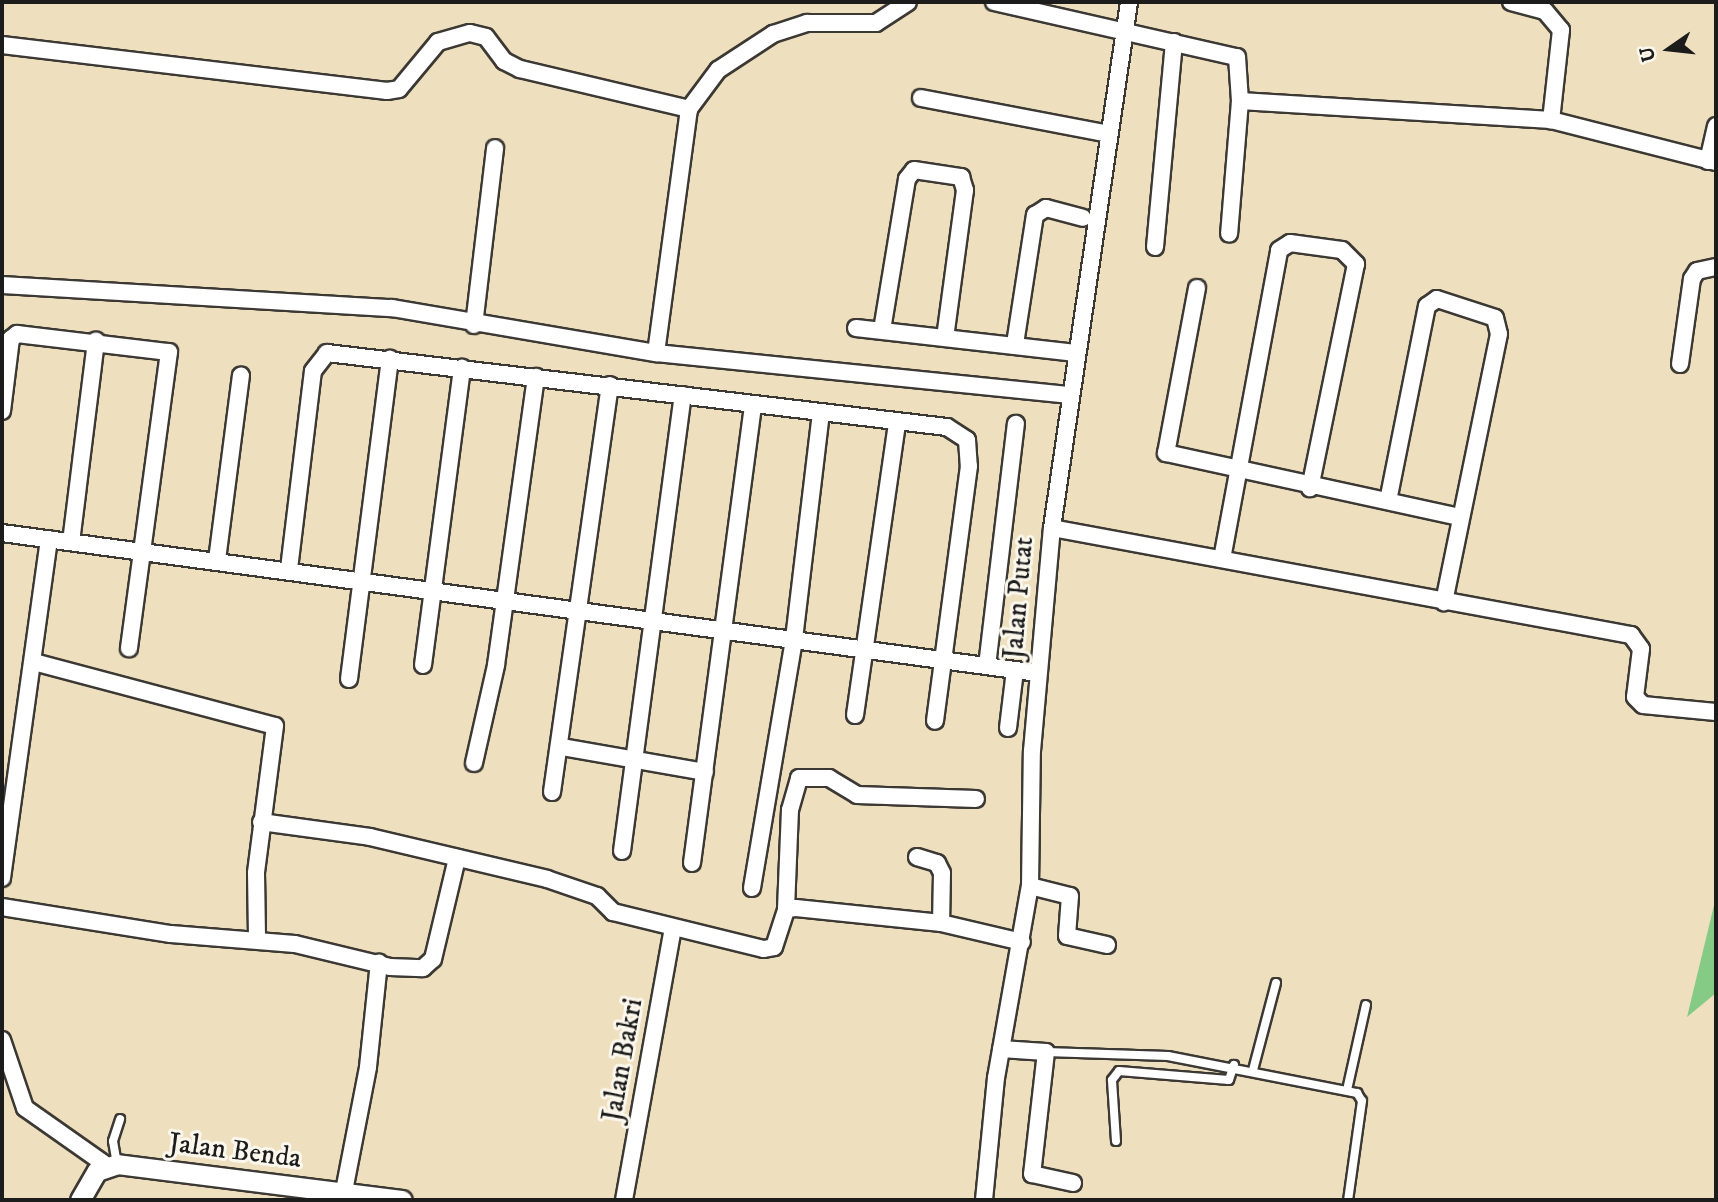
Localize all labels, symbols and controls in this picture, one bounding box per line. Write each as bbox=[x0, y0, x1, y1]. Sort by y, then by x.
north arrow bbox=[1634, 14, 1704, 84]
text: U bbox=[1635, 44, 1661, 64]
street label: Jalan Putat bbox=[997, 535, 1041, 661]
street label: Jalan Bakri bbox=[596, 996, 650, 1124]
street label: Jalan Benda bbox=[167, 1126, 303, 1176]

